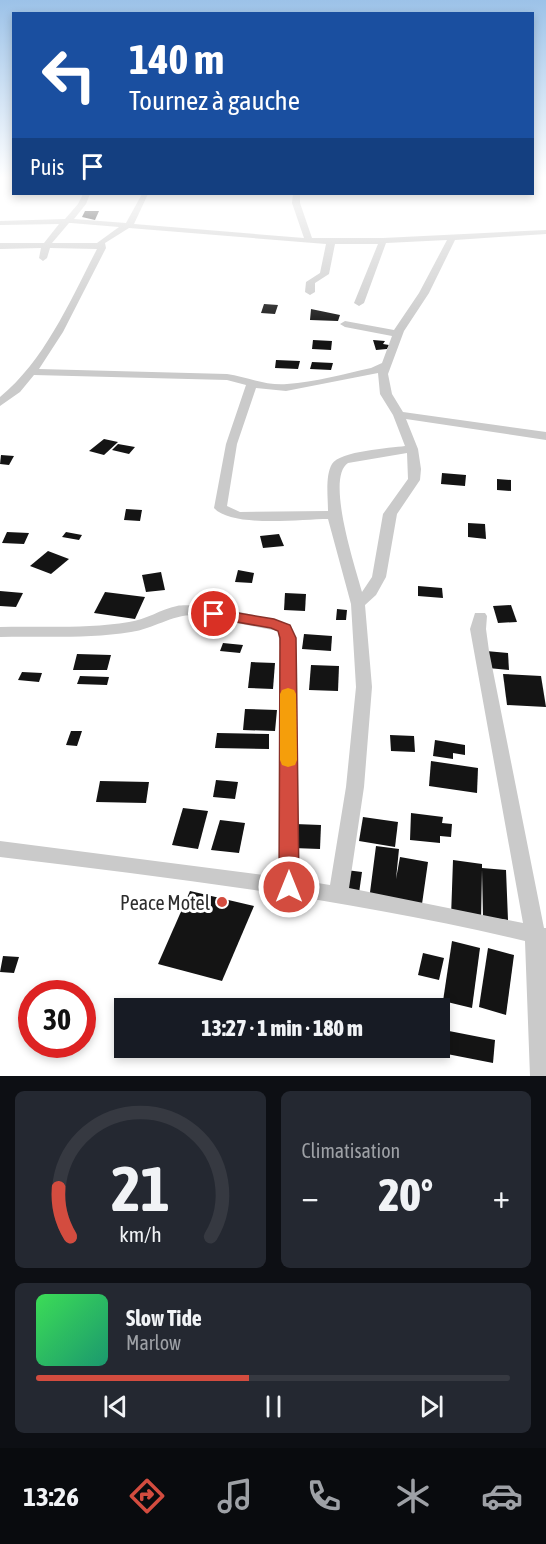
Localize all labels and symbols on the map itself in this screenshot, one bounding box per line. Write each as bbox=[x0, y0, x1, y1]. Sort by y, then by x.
pin bbox=[188, 588, 239, 639]
position arrow bbox=[257, 855, 321, 919]
place label: Peace Motel bbox=[120, 891, 211, 914]
marker: Peace Motel bbox=[215, 895, 229, 909]
speed limit sign: 30 bbox=[18, 980, 96, 1058]

